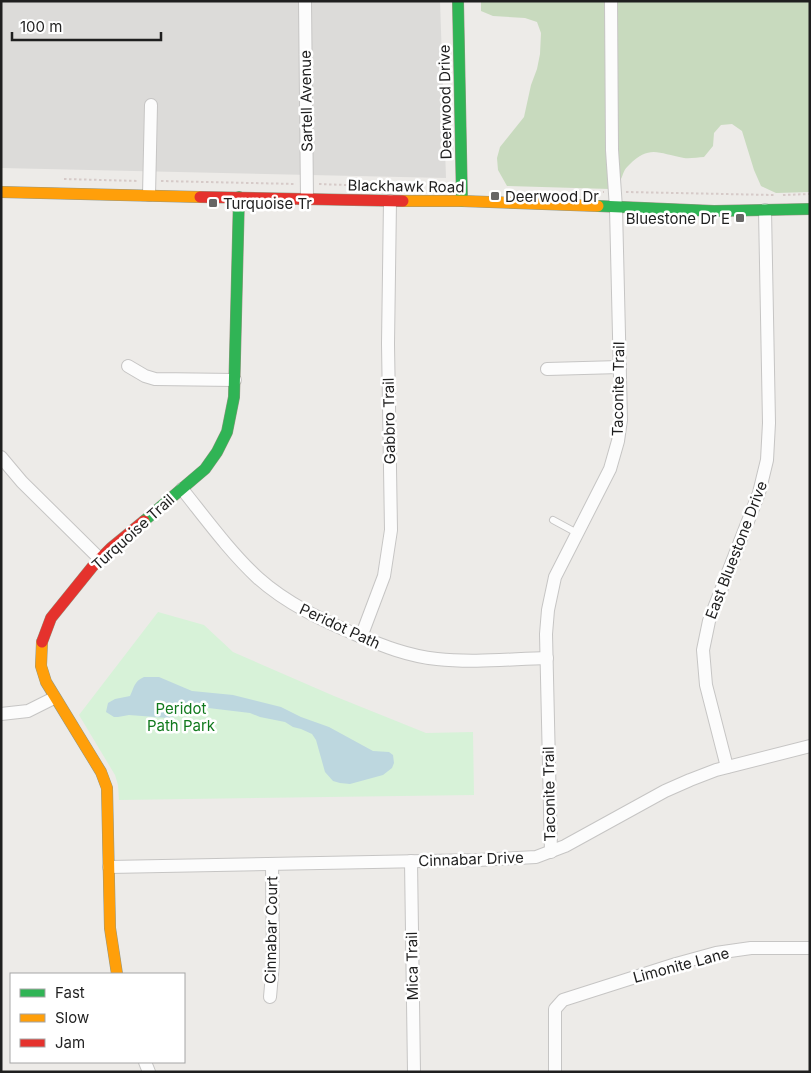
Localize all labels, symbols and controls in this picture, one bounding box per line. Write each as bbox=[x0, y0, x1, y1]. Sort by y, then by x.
scale bar bbox=[12, 10, 161, 42]
text: 100 m bbox=[20, 17, 62, 36]
street label: Deerwood Drive bbox=[435, 44, 455, 160]
street label: Sartell Avenue bbox=[296, 50, 316, 152]
street label: Blackhawk Road bbox=[347, 175, 465, 197]
place label: Deerwood Dr bbox=[505, 187, 599, 206]
marker: Deerwood Dr bbox=[489, 190, 501, 202]
place label: Turquoise Tr bbox=[223, 194, 312, 213]
marker: Turquoise Tr bbox=[207, 197, 219, 209]
place label: Bluestone Dr E bbox=[626, 209, 730, 228]
marker: Bluestone Dr E bbox=[734, 212, 746, 224]
street label: Taconite Trail bbox=[608, 341, 628, 437]
street label: Gabbro Trail bbox=[379, 377, 399, 465]
street label: East Bluestone Drive bbox=[701, 478, 771, 622]
street label: Turquoise Trail bbox=[88, 490, 178, 574]
street label: Peridot Path bbox=[297, 599, 383, 653]
park label: Peridot Path Park bbox=[147, 699, 216, 735]
street label: Taconite Trail bbox=[539, 746, 559, 842]
street label: Cinnabar Drive bbox=[418, 848, 524, 870]
street label: Cinnabar Court bbox=[261, 876, 281, 984]
street label: Mica Trail bbox=[402, 931, 422, 1001]
street label: Limonite Lane bbox=[631, 943, 731, 987]
legend bbox=[10, 973, 185, 1063]
text: Fast bbox=[55, 983, 85, 1002]
text: Slow bbox=[55, 1008, 89, 1027]
text: Jam bbox=[55, 1033, 85, 1052]

